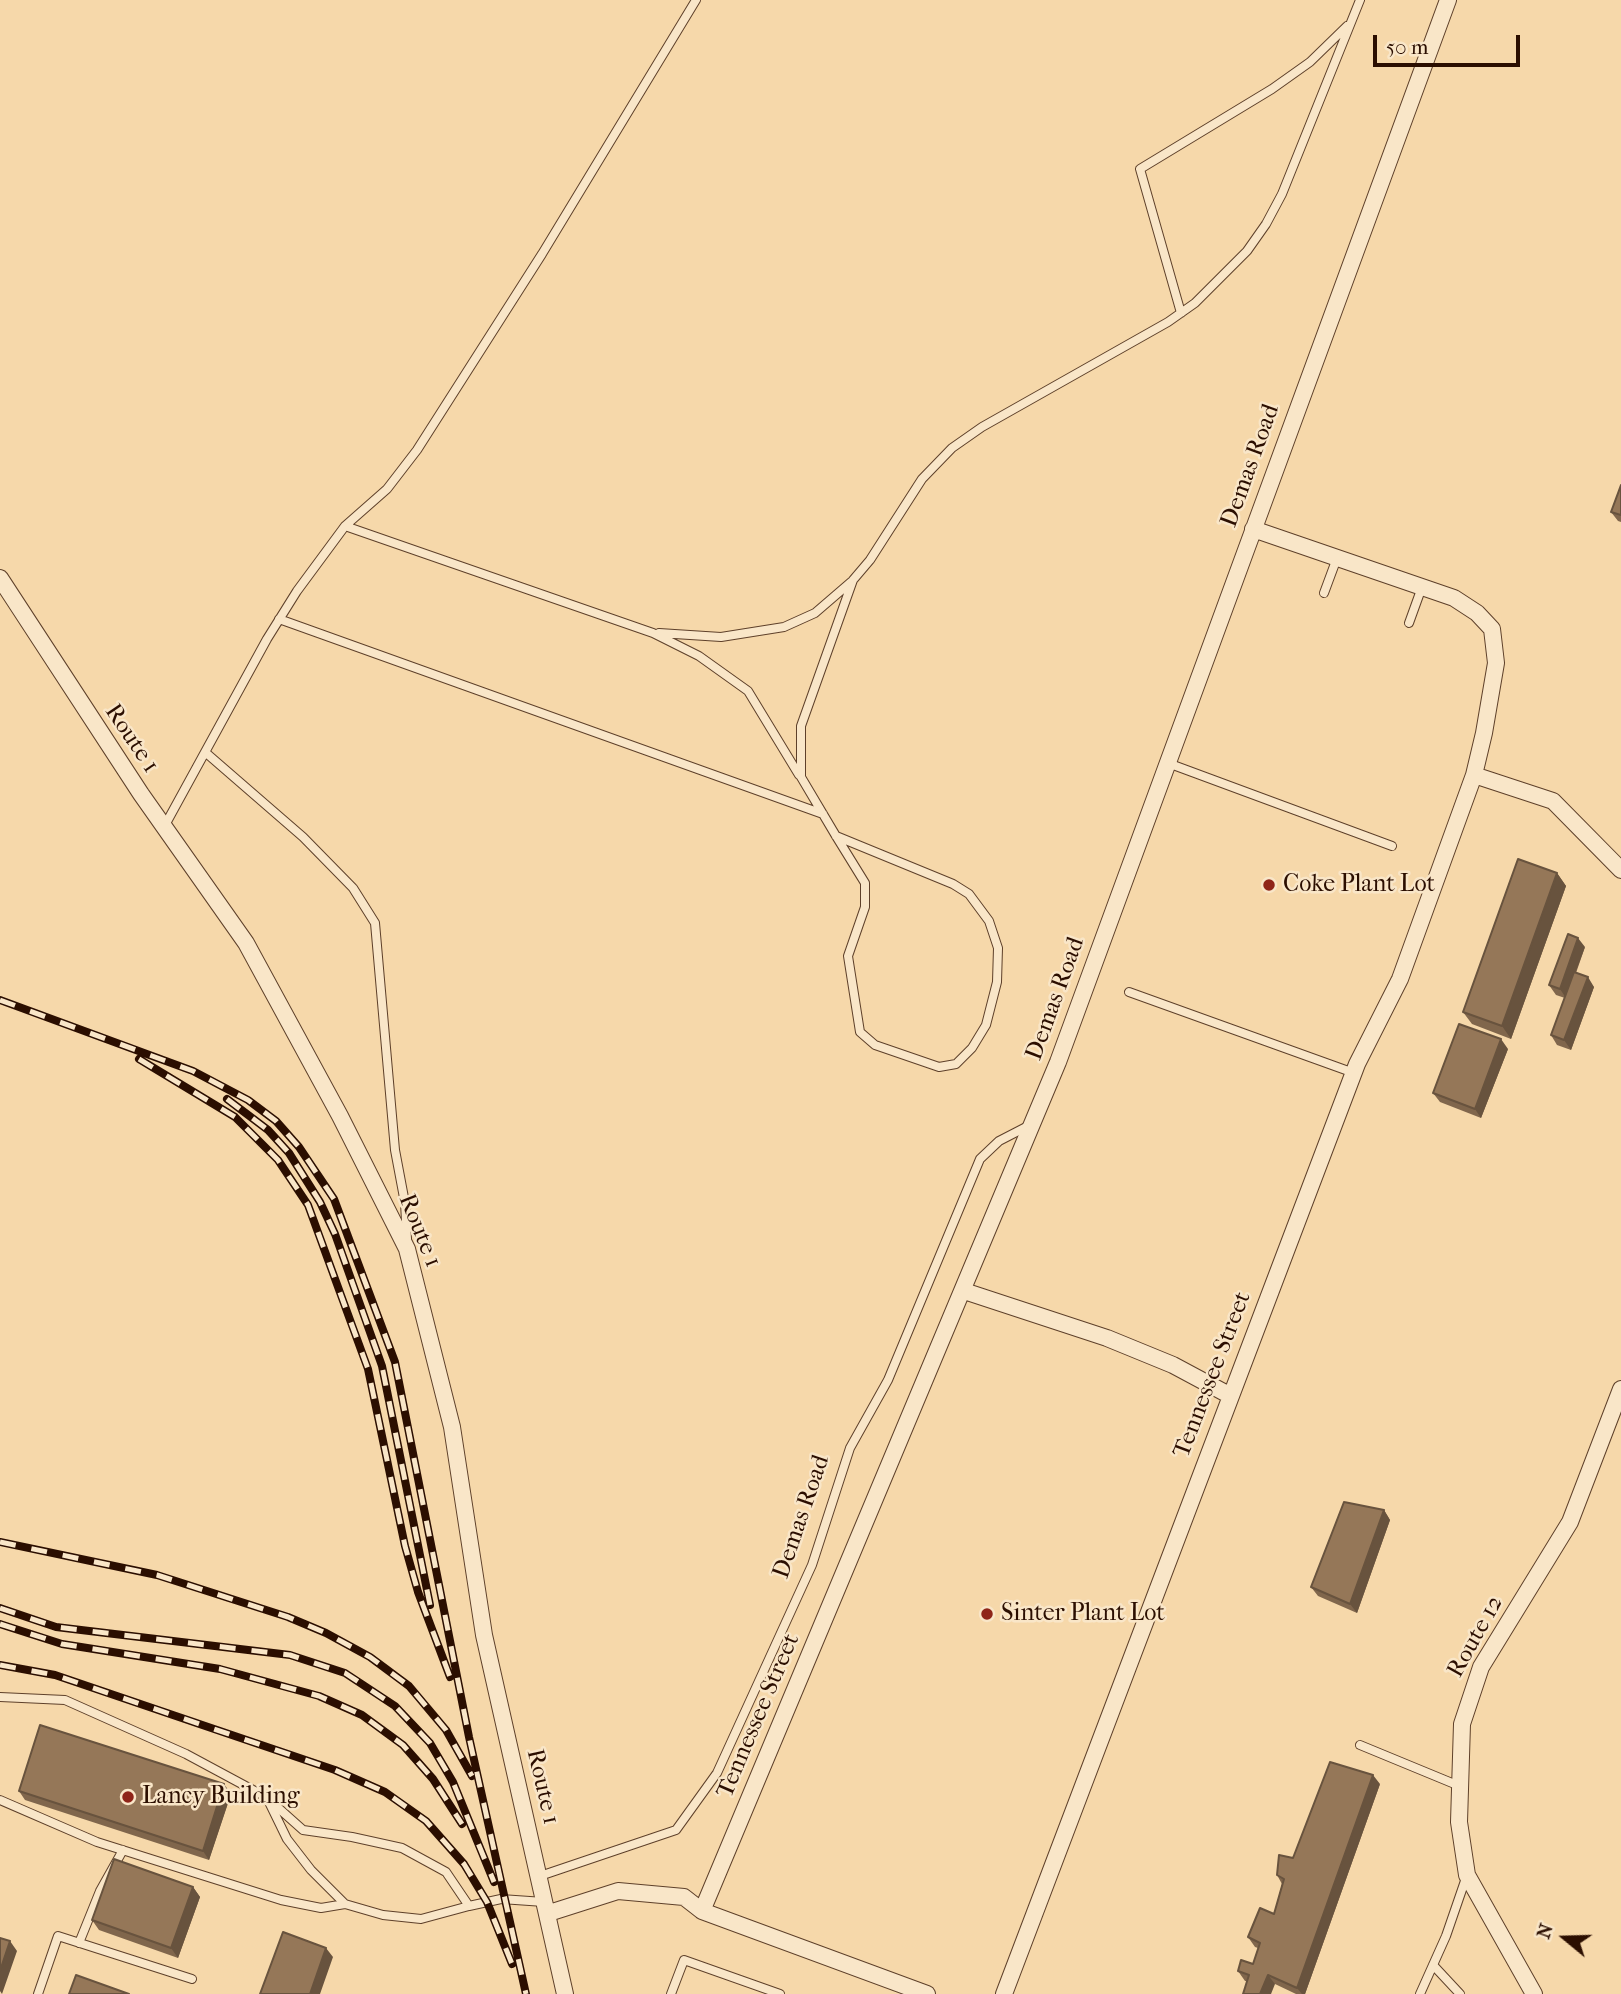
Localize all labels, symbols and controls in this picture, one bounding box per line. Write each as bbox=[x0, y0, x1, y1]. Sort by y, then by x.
scale bar bbox=[1376, 21, 1523, 65]
text: 50 m bbox=[1386, 35, 1429, 59]
street label: Demas Road bbox=[1215, 401, 1287, 531]
street label: Route 1 bbox=[98, 699, 164, 779]
place label: Coke Plant Lot bbox=[1283, 871, 1435, 899]
marker: Coke Plant Lot bbox=[1261, 877, 1277, 893]
street label: Demas Road bbox=[1020, 934, 1092, 1064]
street label: Route 1 bbox=[391, 1190, 447, 1272]
street label: Tennessee Street bbox=[1168, 1288, 1258, 1462]
street label: Demas Road bbox=[767, 1451, 837, 1583]
street label: Route 12 bbox=[1442, 1591, 1510, 1683]
place label: Sinter Plant Lot bbox=[1001, 1600, 1165, 1628]
marker: Sinter Plant Lot bbox=[979, 1606, 995, 1622]
street label: Tennessee Street bbox=[711, 1630, 807, 1802]
street label: Route 1 bbox=[519, 1746, 565, 1828]
place label: Lancy Building bbox=[142, 1783, 300, 1811]
marker: Lancy Building bbox=[120, 1789, 136, 1805]
north arrow bbox=[1530, 1903, 1600, 1973]
text: N bbox=[1532, 1921, 1558, 1942]

